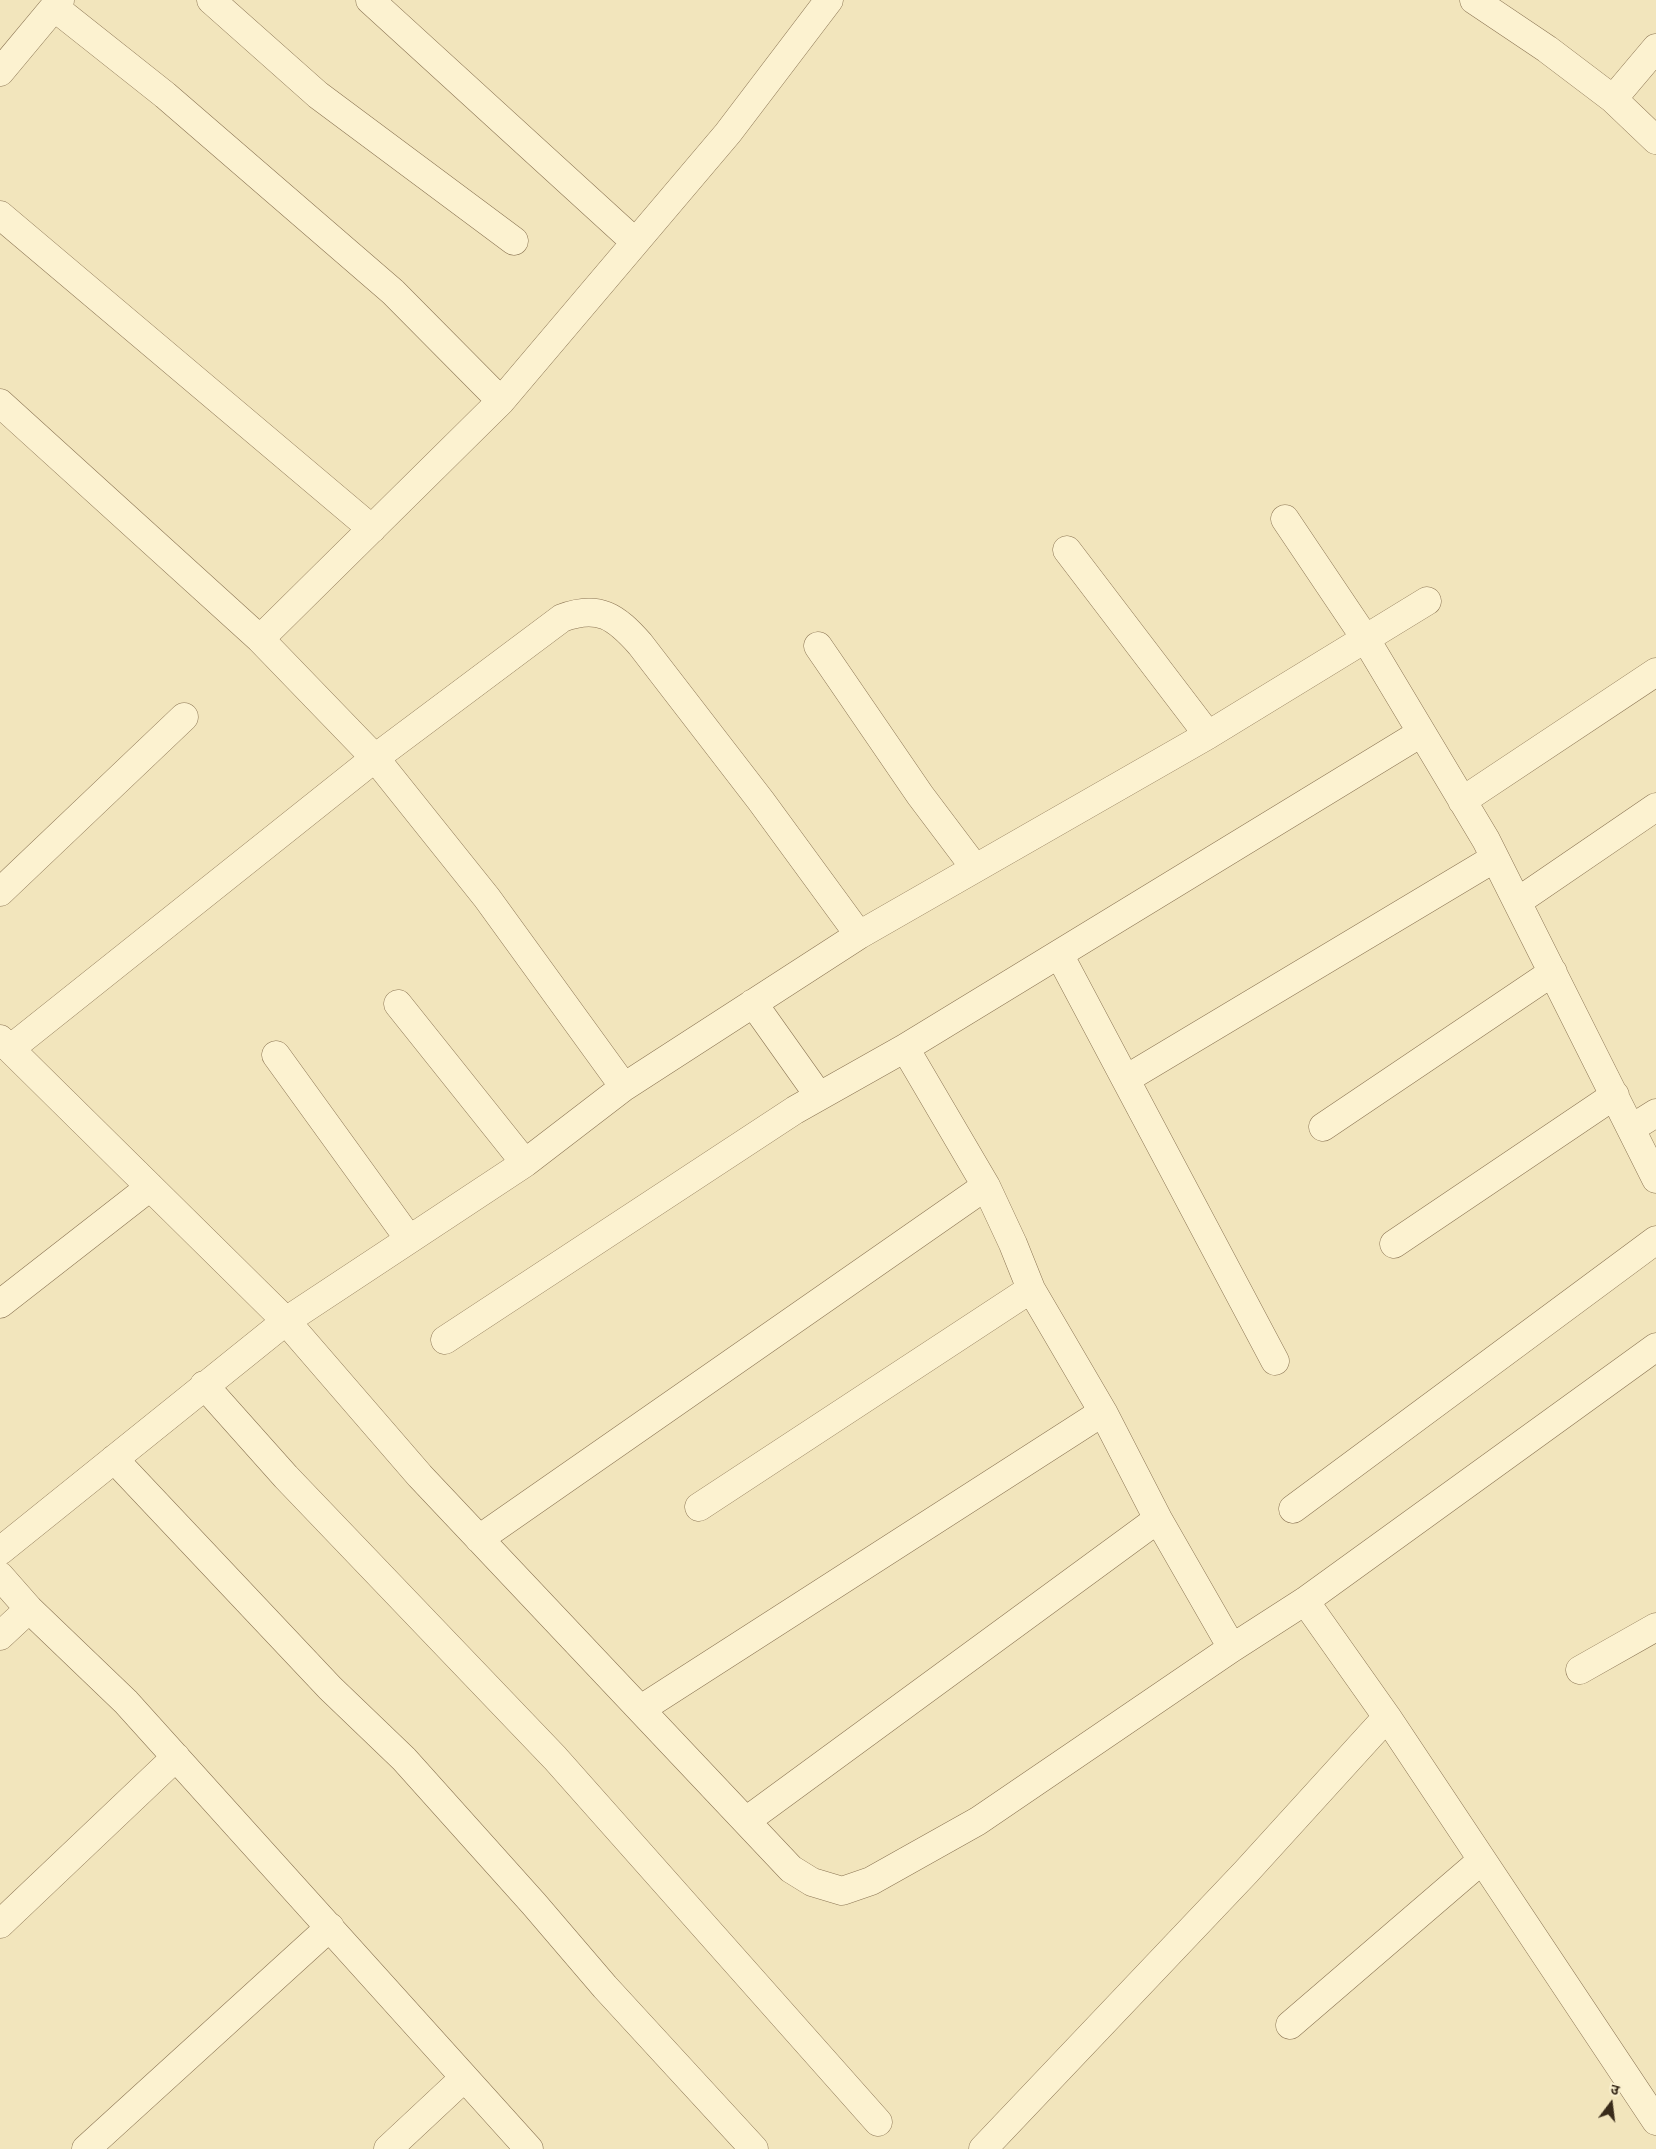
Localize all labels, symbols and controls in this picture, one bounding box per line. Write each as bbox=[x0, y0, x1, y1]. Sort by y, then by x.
north arrow bbox=[1586, 2079, 1636, 2129]
text: उ bbox=[1609, 2079, 1621, 2099]

